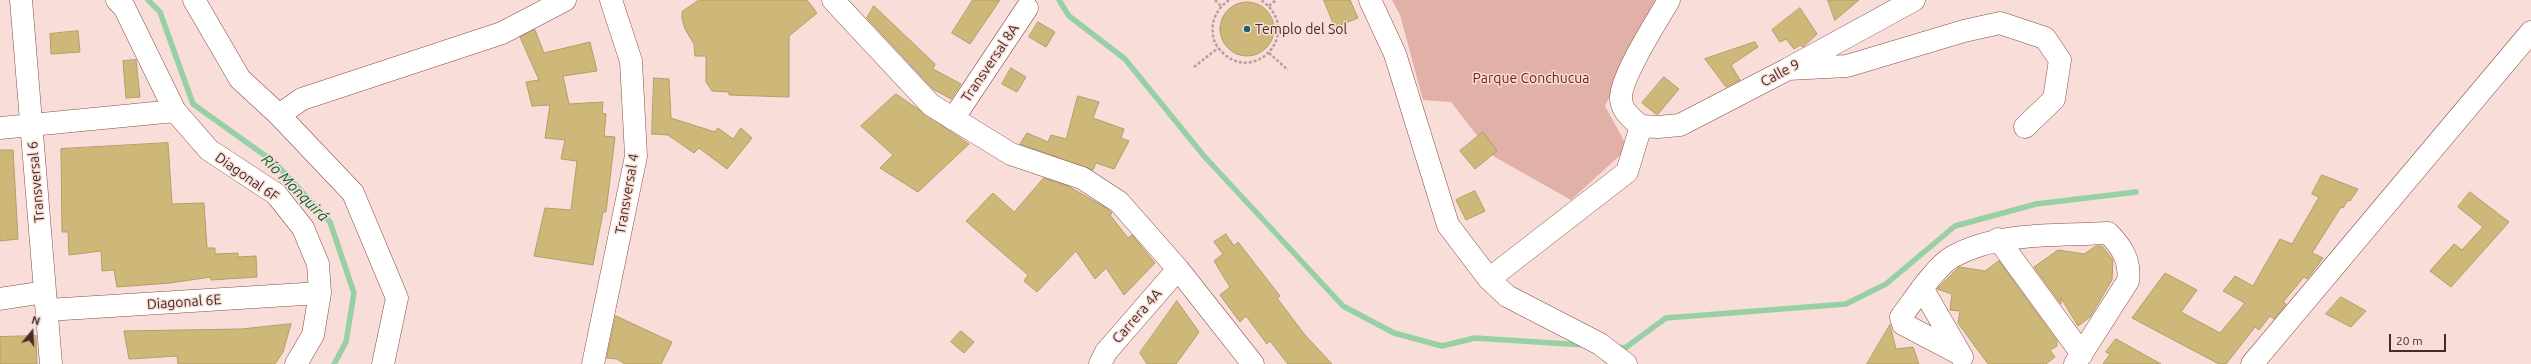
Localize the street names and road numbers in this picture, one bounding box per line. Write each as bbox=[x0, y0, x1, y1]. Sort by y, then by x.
street label: Transversal 8A bbox=[958, 21, 1022, 105]
street label: Calle 9 bbox=[1758, 56, 1802, 90]
street label: Transversal 6 bbox=[24, 141, 48, 223]
street label: Diagonal 6F bbox=[212, 149, 282, 205]
street label: Transversal 4 bbox=[612, 152, 642, 236]
street label: Carrera 4A bbox=[1109, 285, 1165, 347]
street label: Diagonal 6E bbox=[146, 291, 222, 313]

